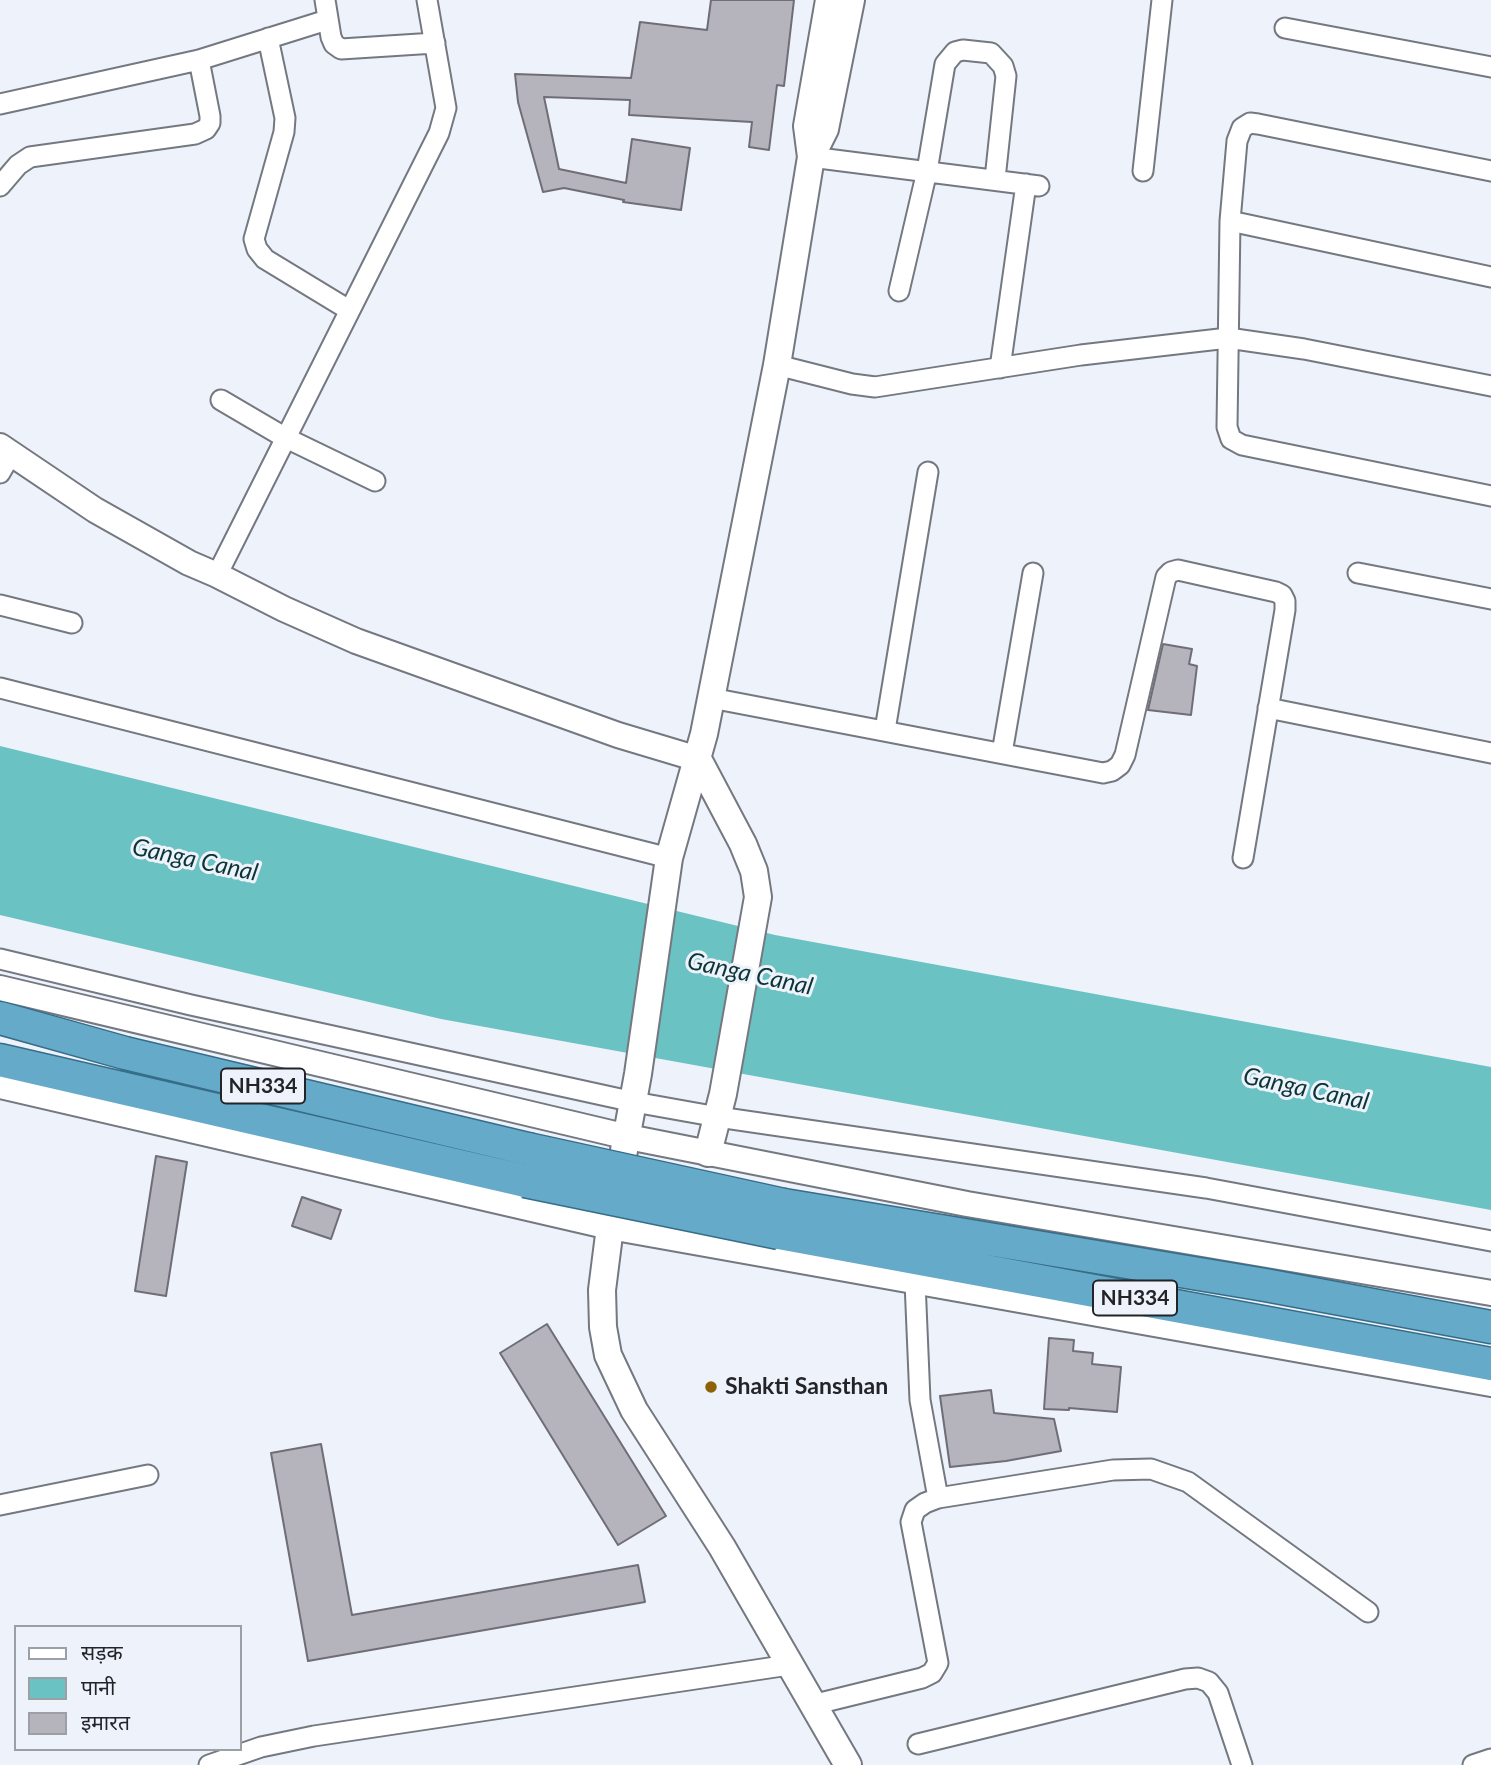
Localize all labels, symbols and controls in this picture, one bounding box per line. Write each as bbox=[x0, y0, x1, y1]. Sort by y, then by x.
water label: Ganga Canal bbox=[130, 833, 260, 887]
water label: Ganga Canal bbox=[685, 947, 815, 1001]
water label: Ganga Canal bbox=[1241, 1062, 1371, 1116]
road number: NH334 bbox=[221, 1068, 305, 1104]
road number: NH334 bbox=[1093, 1280, 1177, 1316]
place label: Shakti Sansthan bbox=[725, 1373, 888, 1401]
marker: Shakti Sansthan bbox=[703, 1379, 719, 1395]
legend bbox=[14, 1625, 242, 1751]
text: सड़क bbox=[81, 1639, 123, 1664]
text: पानी bbox=[81, 1674, 115, 1699]
text: इमारत bbox=[81, 1709, 130, 1734]

